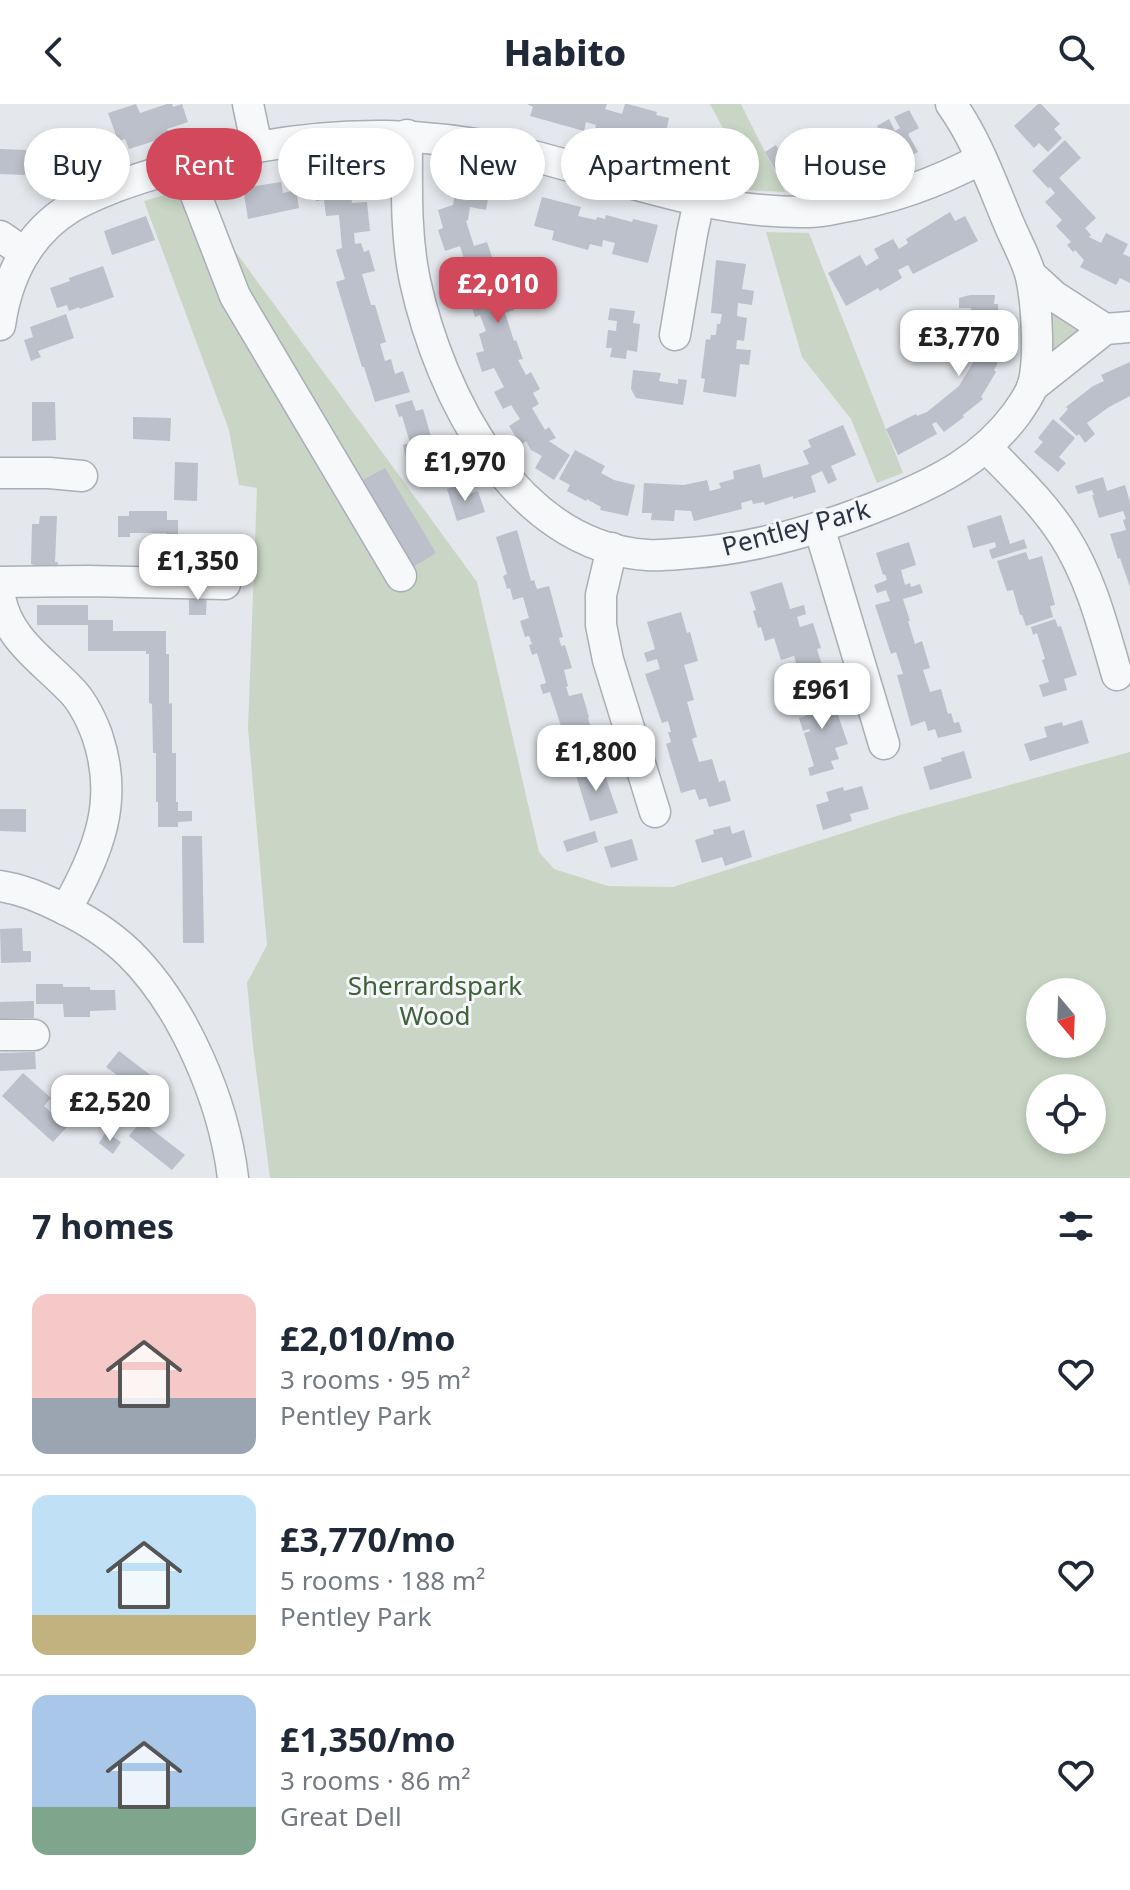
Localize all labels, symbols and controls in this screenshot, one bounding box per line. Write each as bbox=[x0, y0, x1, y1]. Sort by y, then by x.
text: Habito bbox=[504, 28, 626, 77]
icon: back bbox=[32, 30, 76, 74]
icon: search bbox=[1054, 30, 1098, 74]
chip: Buy bbox=[24, 128, 130, 200]
chip: Rent bbox=[146, 128, 262, 200]
chip: Filters bbox=[278, 128, 414, 200]
chip: New bbox=[430, 128, 545, 200]
chip: Apartment bbox=[561, 128, 759, 200]
chip: House bbox=[775, 128, 915, 200]
pin: £2,010 bbox=[433, 257, 563, 325]
text: £2,010 bbox=[457, 265, 539, 301]
pin: £3,770 bbox=[894, 310, 1024, 378]
text: £3,770 bbox=[918, 318, 1000, 354]
pin: £1,970 bbox=[400, 435, 530, 503]
text: £1,970 bbox=[424, 443, 506, 479]
street label: Pentley Park bbox=[718, 490, 874, 564]
pin: £1,350 bbox=[133, 534, 263, 602]
text: £1,350 bbox=[157, 542, 239, 578]
pin: £961 bbox=[775, 663, 869, 731]
text: £961 bbox=[792, 671, 852, 707]
pin: £1,800 bbox=[531, 725, 661, 793]
text: £1,800 bbox=[555, 733, 637, 769]
park label: Sherrardspark Wood bbox=[348, 967, 522, 1033]
north arrow bbox=[1026, 978, 1106, 1058]
map controls bbox=[1026, 978, 1106, 1154]
button: locate bbox=[1026, 1074, 1106, 1154]
pin: £2,520 bbox=[45, 1075, 175, 1143]
text: £2,520 bbox=[69, 1083, 151, 1119]
text: 7 homes bbox=[32, 1203, 174, 1249]
icon: filters bbox=[1054, 1204, 1098, 1248]
text: £2,010/mo bbox=[280, 1315, 455, 1361]
icon: home bbox=[96, 1326, 192, 1422]
icon: heart bbox=[1054, 1352, 1098, 1396]
text: 3 rooms · 95 m² bbox=[280, 1361, 470, 1397]
text: Pentley Park bbox=[280, 1397, 432, 1433]
text: £3,770/mo bbox=[280, 1516, 455, 1562]
icon: home bbox=[96, 1527, 192, 1623]
icon: heart bbox=[1054, 1553, 1098, 1597]
text: 5 rooms · 188 m² bbox=[280, 1562, 485, 1598]
text: Pentley Park bbox=[280, 1598, 432, 1634]
text: £1,350/mo bbox=[280, 1716, 455, 1762]
icon: home bbox=[96, 1727, 192, 1823]
icon: heart bbox=[1054, 1753, 1098, 1797]
text: 3 rooms · 86 m² bbox=[280, 1762, 470, 1798]
text: Great Dell bbox=[280, 1798, 402, 1834]

